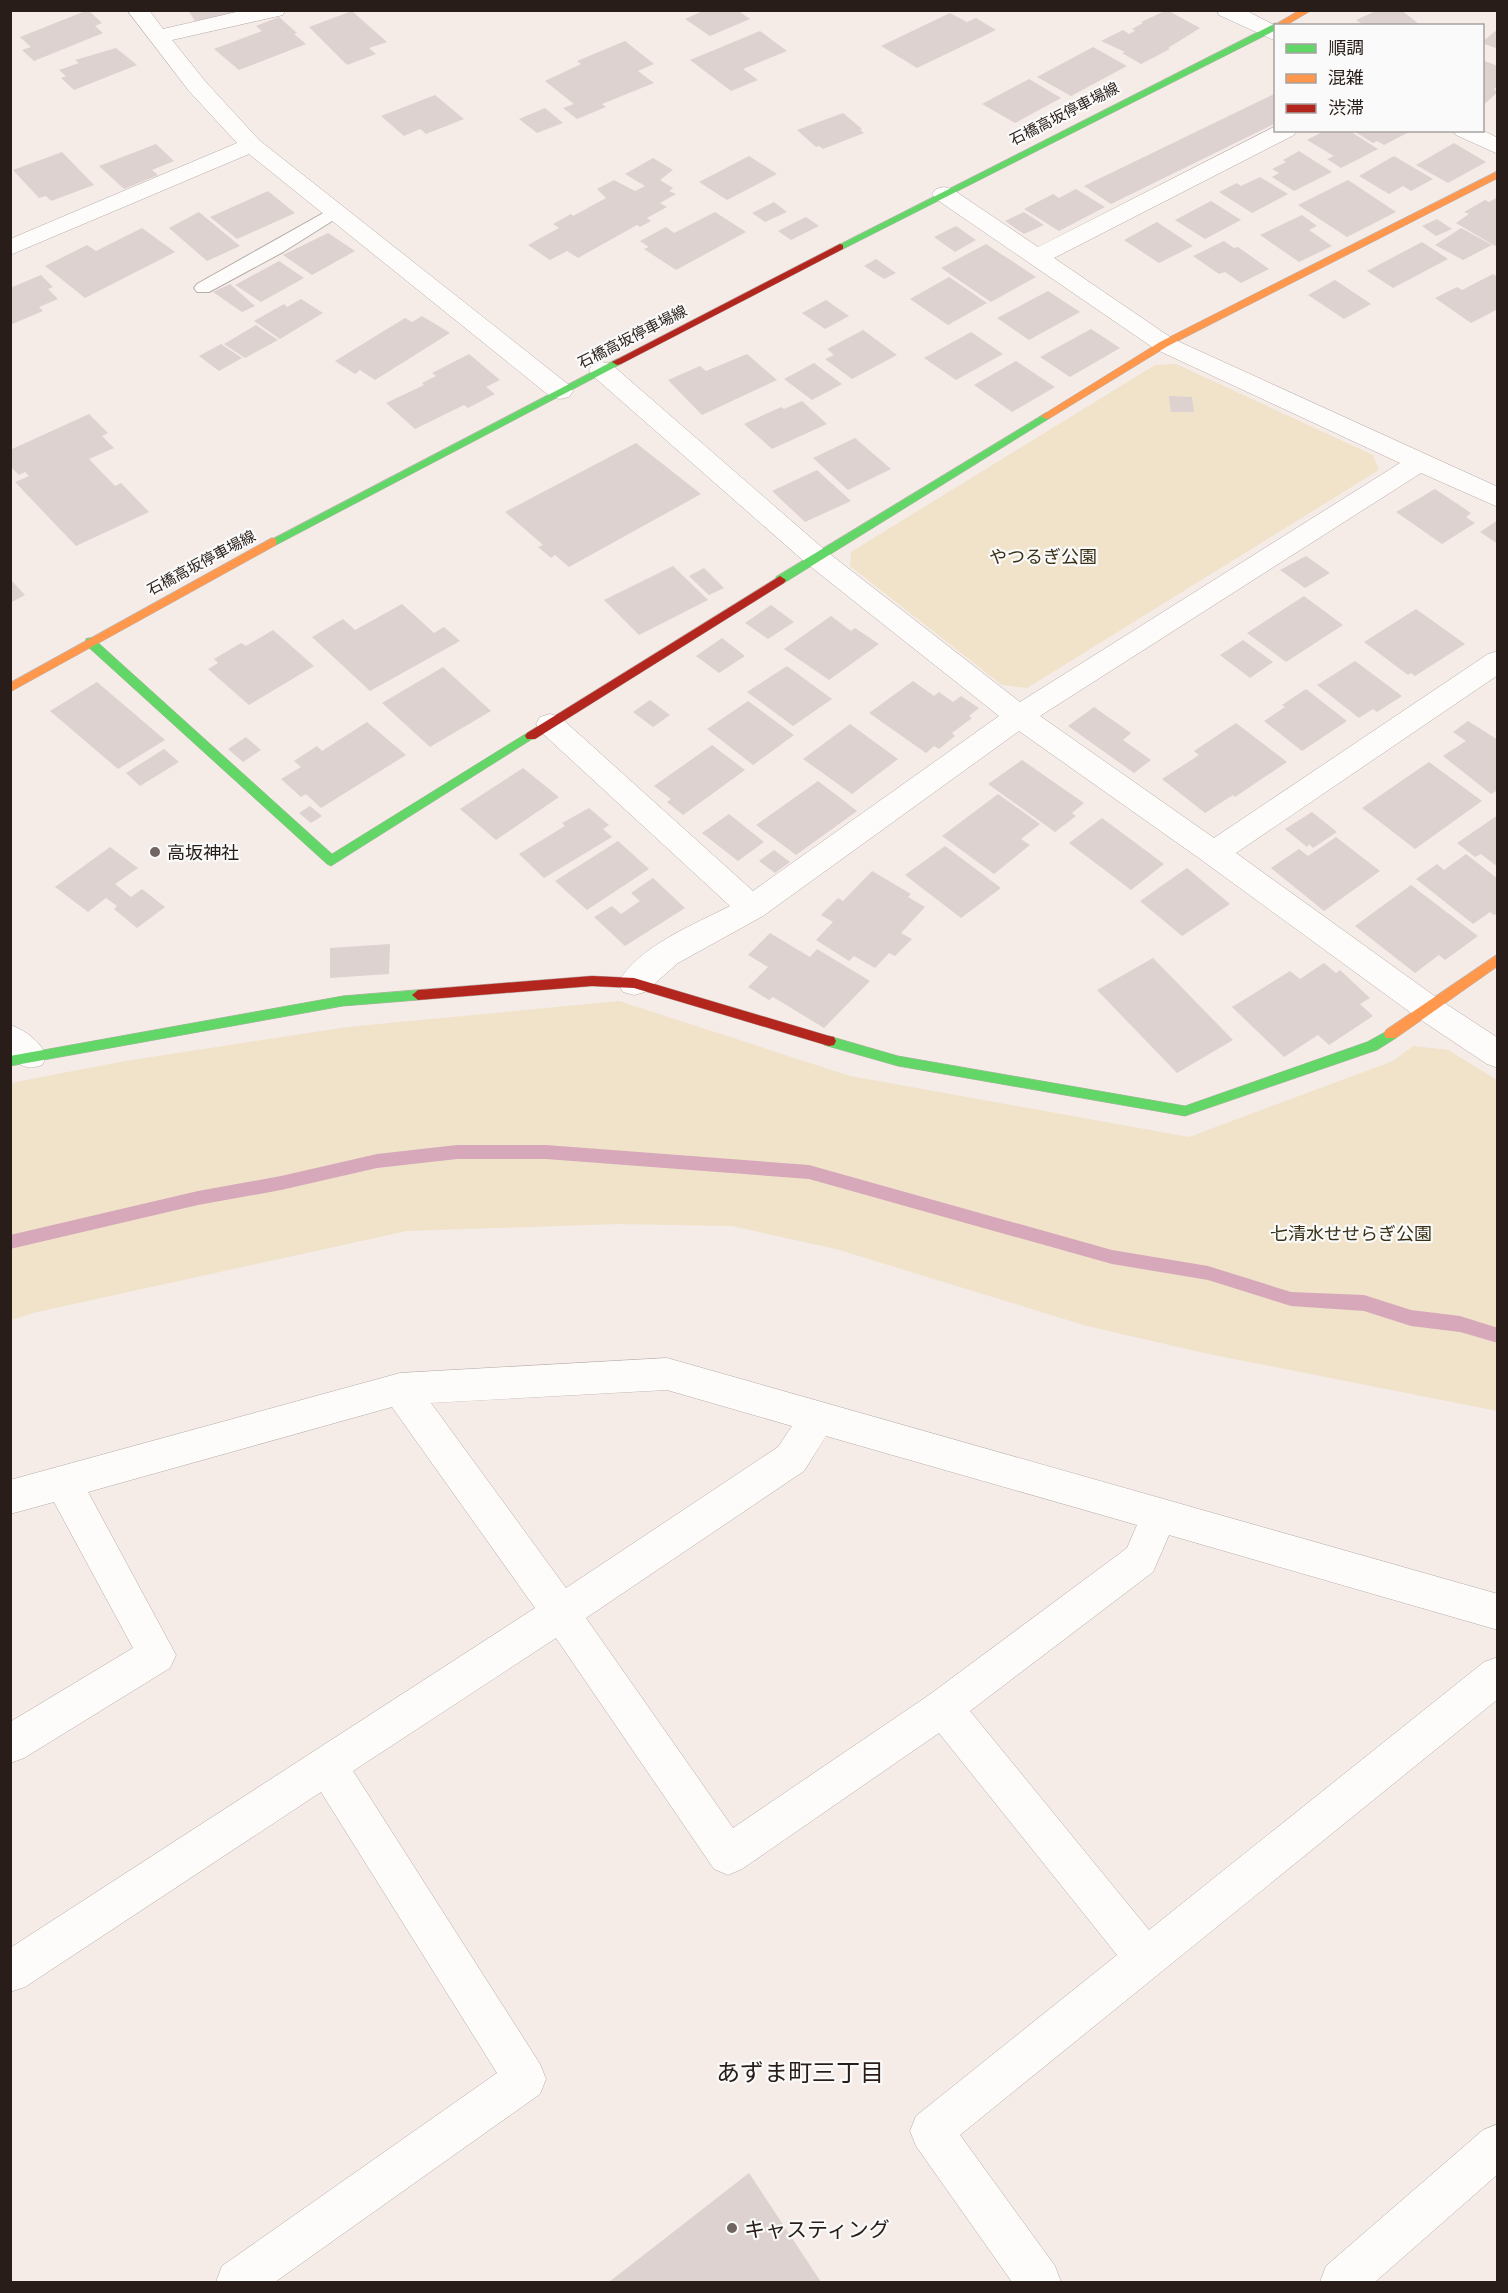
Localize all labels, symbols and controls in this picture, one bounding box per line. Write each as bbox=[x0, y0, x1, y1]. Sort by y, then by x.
legend bbox=[1274, 24, 1484, 132]
text: 順調 bbox=[1328, 36, 1364, 58]
text: 混雑 bbox=[1328, 66, 1364, 88]
street label: 石橋高坂停車場線 bbox=[1006, 78, 1122, 148]
text: 渋滞 bbox=[1328, 96, 1364, 118]
street label: 石橋高坂停車場線 bbox=[574, 301, 690, 371]
street label: 石橋高坂停車場線 bbox=[144, 526, 258, 598]
park label: やつるぎ公園 bbox=[989, 545, 1097, 567]
place label: 高坂神社 bbox=[167, 841, 239, 863]
marker: 高坂神社 bbox=[148, 845, 162, 859]
park label: 七清水せせらぎ公園 bbox=[1270, 1222, 1432, 1244]
district label: あずま町三丁目 bbox=[716, 2057, 884, 2086]
place label: キャスティング bbox=[744, 2216, 890, 2241]
marker: キャスティング bbox=[725, 2221, 739, 2235]

